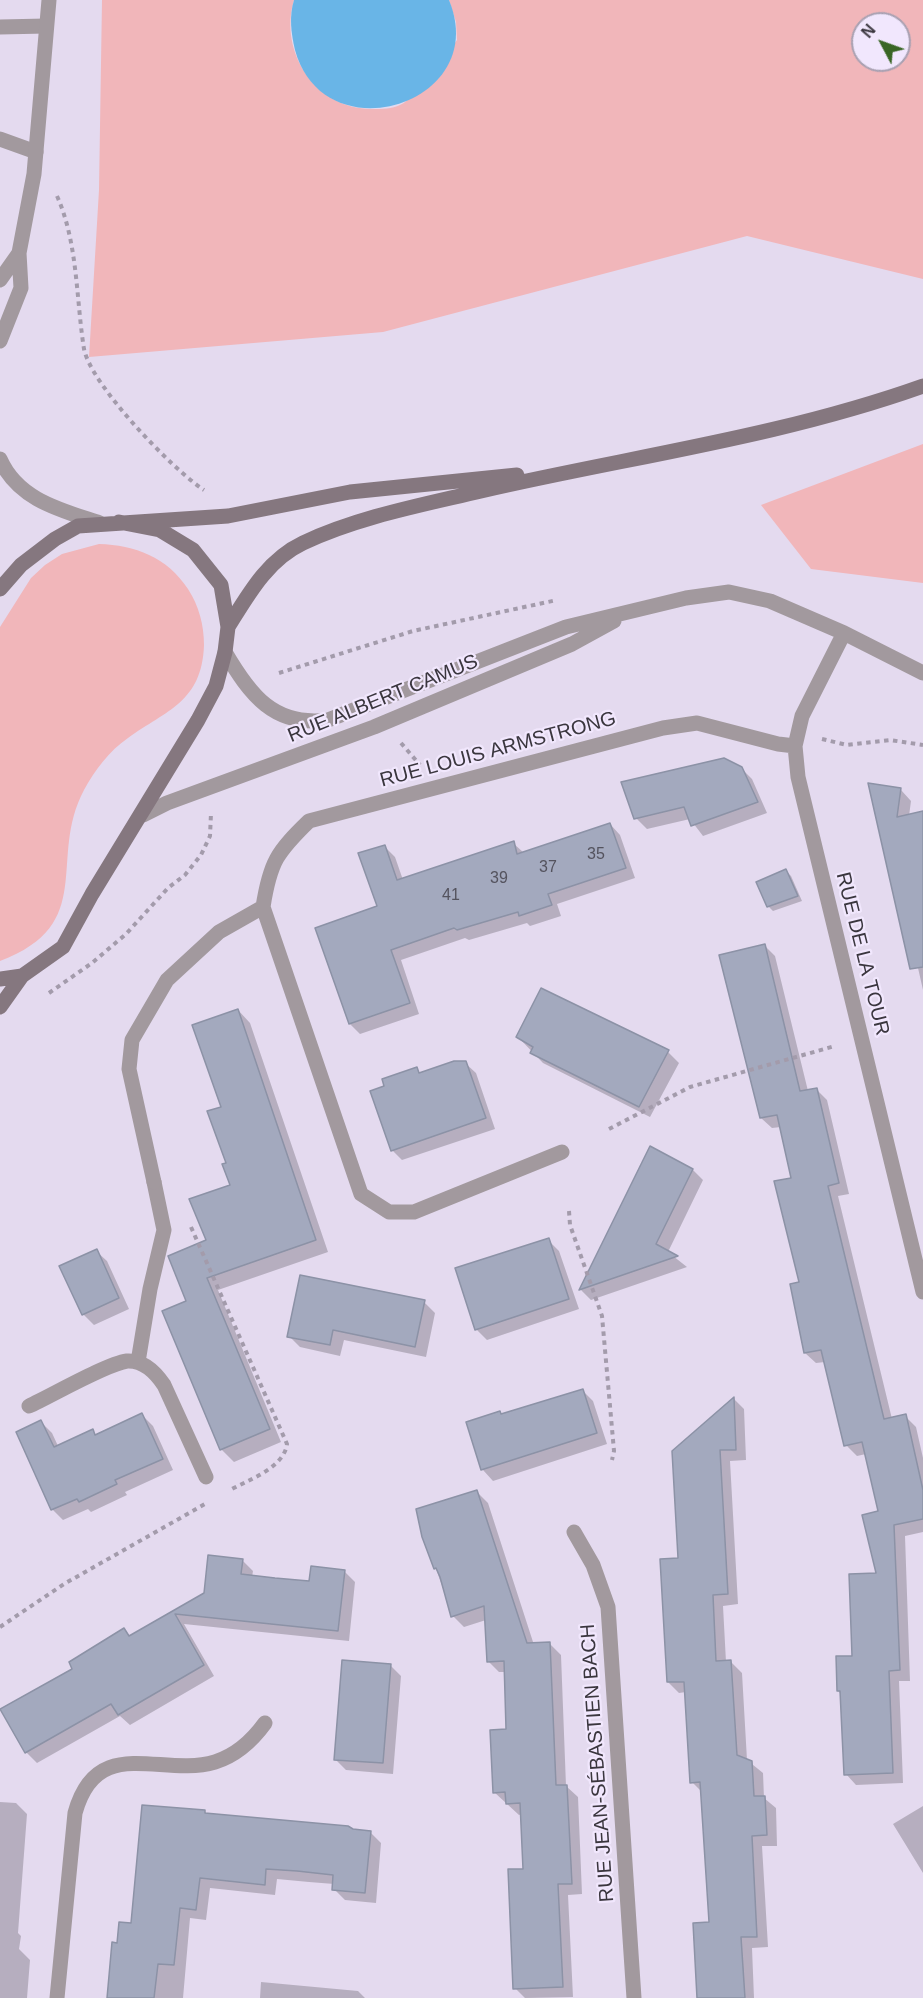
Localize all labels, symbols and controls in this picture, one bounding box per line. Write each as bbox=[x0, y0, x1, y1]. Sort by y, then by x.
north arrow bbox=[851, 12, 911, 72]
text: N bbox=[858, 21, 879, 41]
street label: RUE ALBERT CAMUS bbox=[284, 650, 482, 748]
street label: RUE LOUIS ARMSTRONG bbox=[377, 707, 619, 793]
house number: 35 bbox=[587, 845, 605, 865]
house number: 37 bbox=[539, 858, 557, 878]
house number: 39 bbox=[490, 869, 508, 889]
street label: RUE DE LA TOUR bbox=[830, 870, 894, 1038]
house number: 41 bbox=[442, 886, 460, 906]
street label: RUE JEAN-SÉBASTIEN BACH bbox=[576, 1623, 620, 1903]

